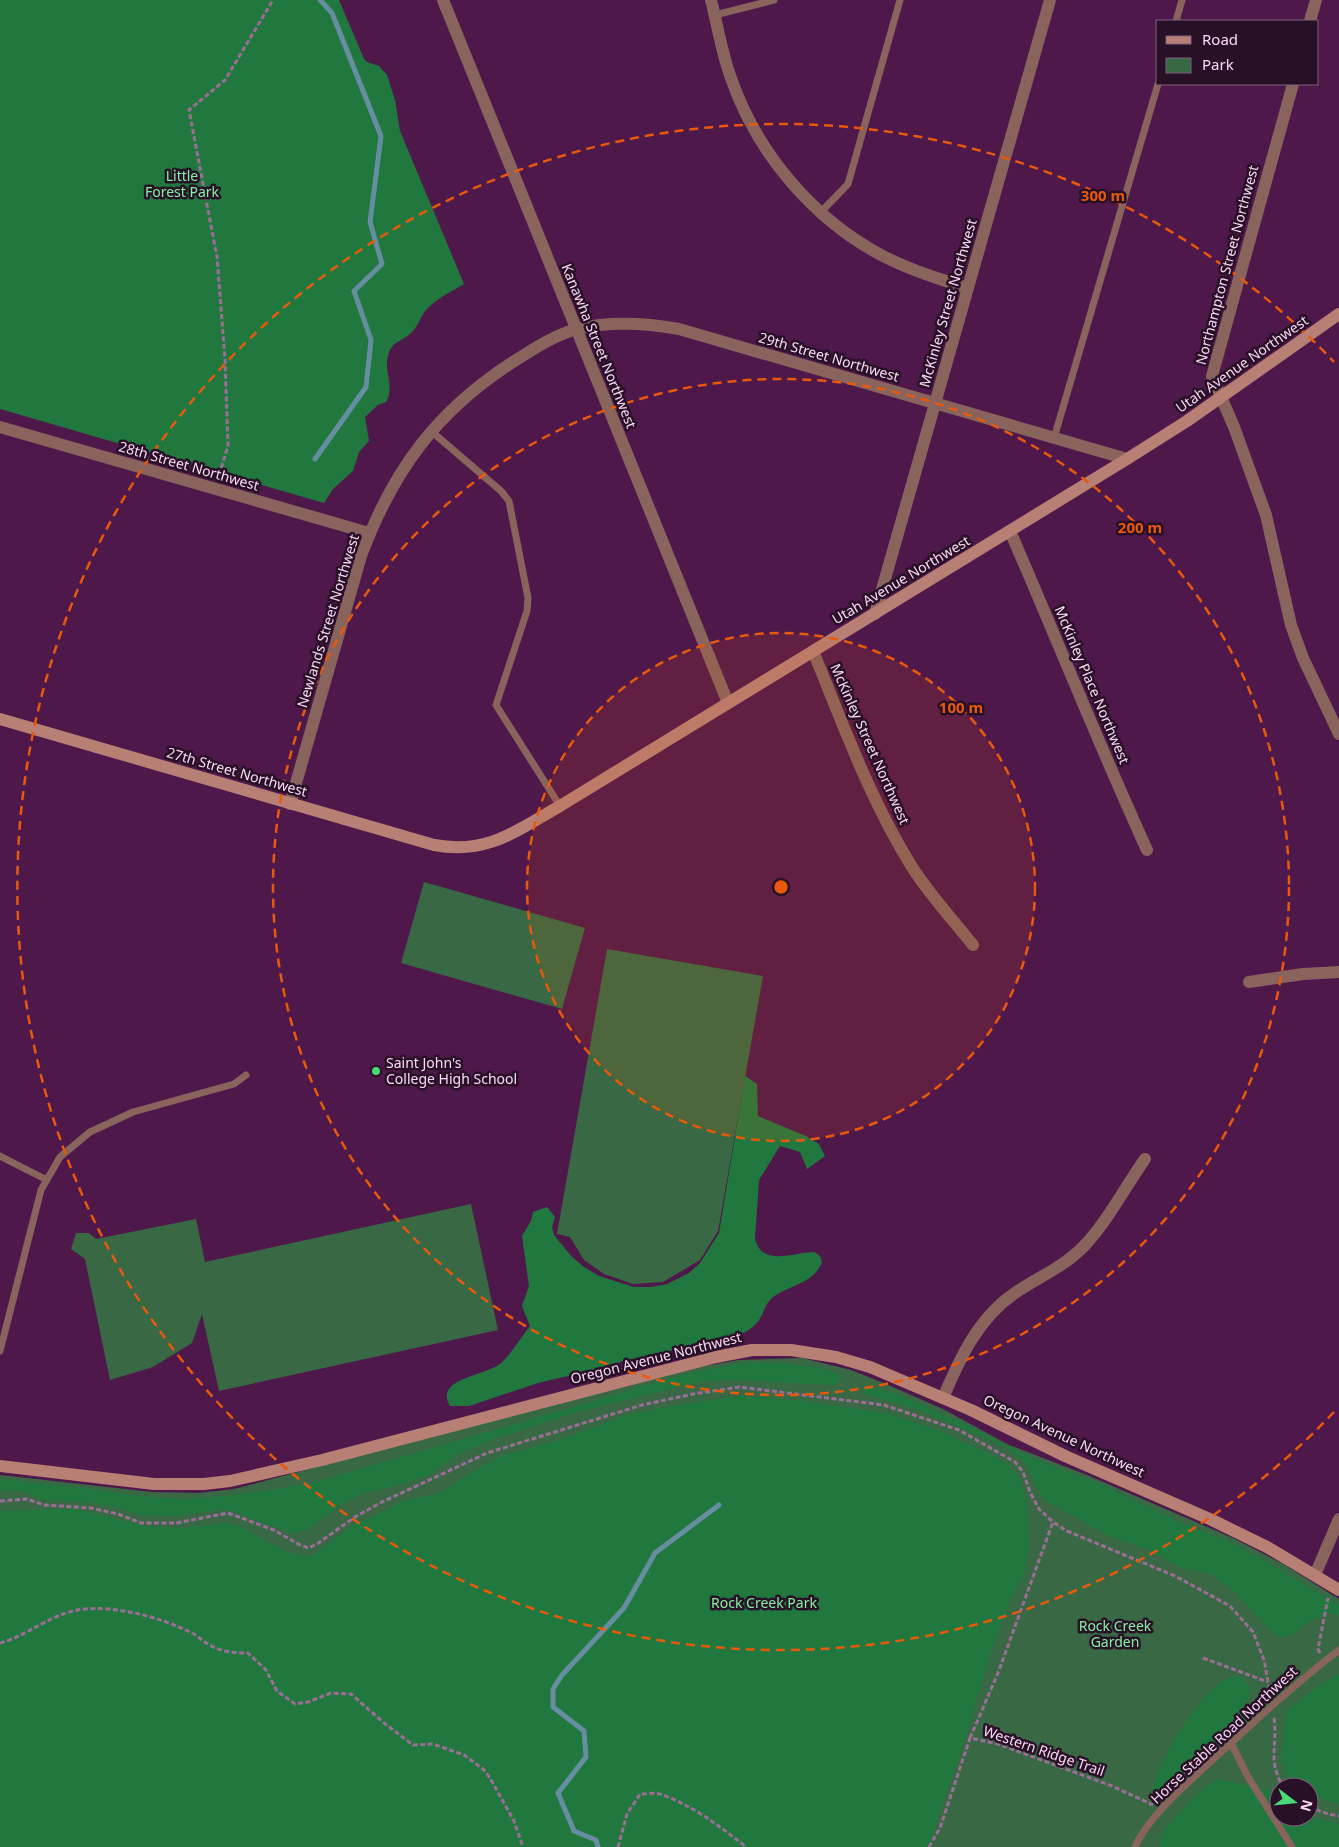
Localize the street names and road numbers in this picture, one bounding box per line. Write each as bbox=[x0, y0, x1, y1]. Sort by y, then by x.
street label: Northampton Street Northwest bbox=[1191, 163, 1262, 367]
street label: McKinley Street Northwest bbox=[914, 216, 981, 389]
street label: Kanawha Street Northwest bbox=[558, 261, 641, 431]
street label: Utah Avenue Northwest bbox=[1172, 311, 1312, 417]
street label: 29th Street Northwest bbox=[757, 327, 902, 386]
street label: 28th Street Northwest bbox=[117, 436, 262, 495]
street label: Utah Avenue Northwest bbox=[828, 531, 973, 628]
street label: Newlands Street Northwest bbox=[292, 532, 363, 710]
street label: McKinley Place Northwest bbox=[1051, 603, 1134, 767]
street label: McKinley Street Northwest bbox=[826, 660, 915, 827]
street label: 27th Street Northwest bbox=[165, 742, 310, 801]
street label: Oregon Avenue Northwest bbox=[568, 1327, 743, 1388]
street label: Oregon Avenue Northwest bbox=[981, 1390, 1148, 1481]
street label: Horse Stable Road Northwest bbox=[1146, 1662, 1301, 1808]
street label: Western Ridge Trail bbox=[981, 1721, 1107, 1780]

